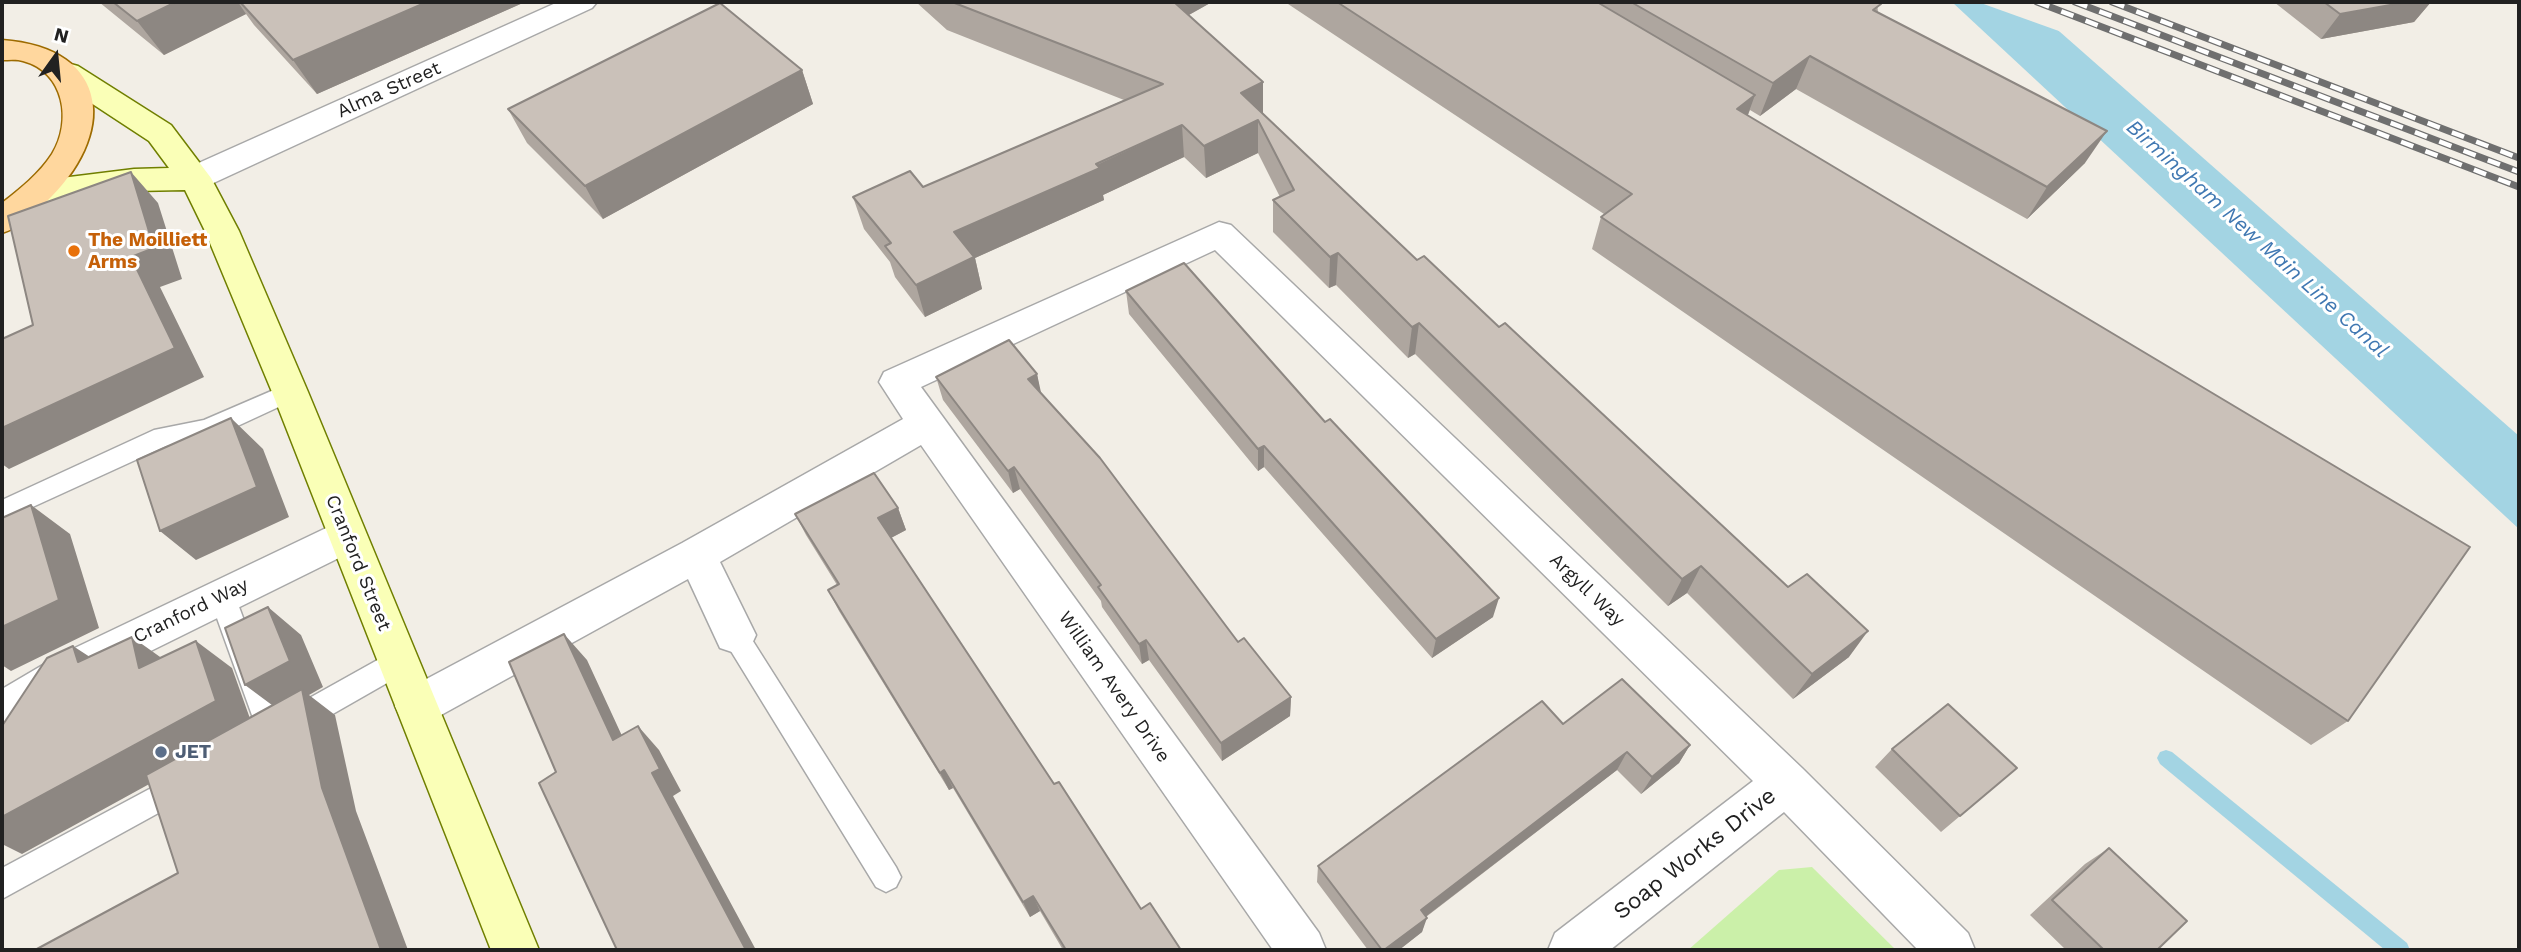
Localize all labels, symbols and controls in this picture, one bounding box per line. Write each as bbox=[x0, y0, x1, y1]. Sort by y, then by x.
north arrow bbox=[21, 21, 91, 91]
text: N bbox=[52, 22, 71, 48]
street label: Alma Street bbox=[334, 57, 444, 123]
water label: Birmingham New Main Line Canal bbox=[2121, 115, 2393, 363]
place label: The Moilliett Arms bbox=[88, 229, 207, 273]
marker: The Moilliett Arms bbox=[66, 243, 82, 259]
street label: Cranford Street bbox=[320, 492, 396, 634]
street label: Argyll Way bbox=[1545, 549, 1629, 631]
street label: Cranford Way bbox=[130, 573, 252, 649]
street label: William Avery Drive bbox=[1053, 607, 1175, 767]
place label: JET bbox=[175, 741, 211, 763]
marker: JET bbox=[153, 744, 169, 760]
street label: Soap Works Drive bbox=[1608, 782, 1782, 926]

